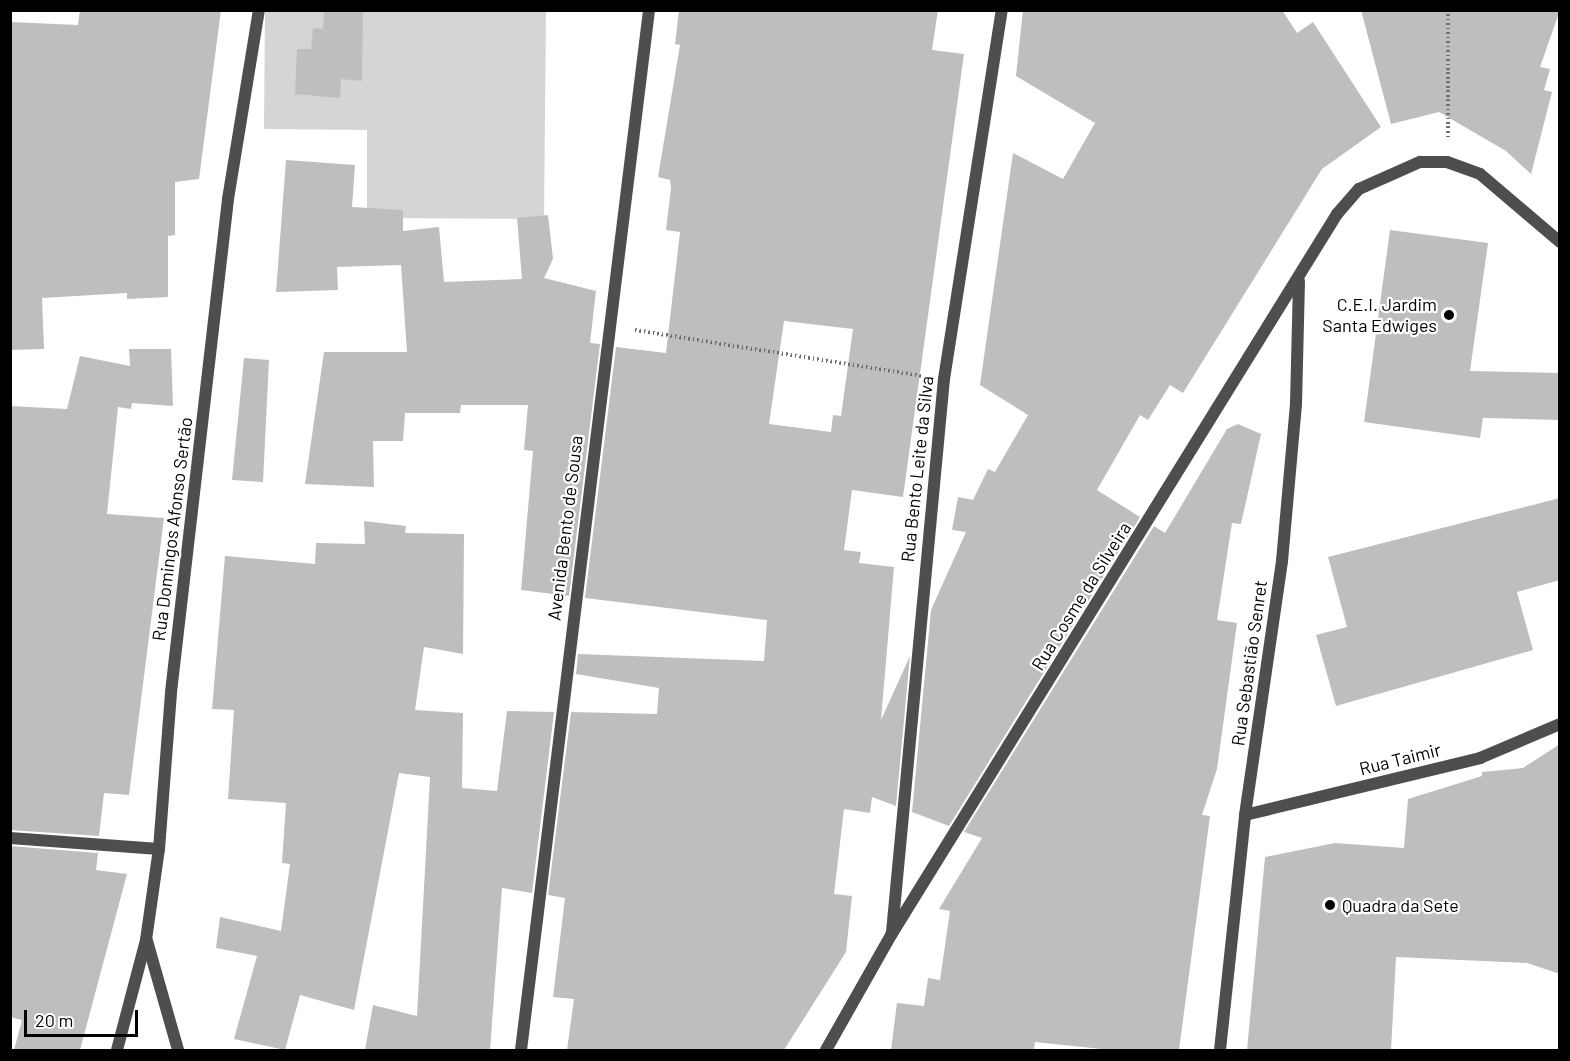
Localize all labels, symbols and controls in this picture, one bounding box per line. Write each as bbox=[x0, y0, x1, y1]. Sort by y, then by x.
place label: C.E.I. Jardim Santa Edwiges bbox=[1322, 294, 1437, 336]
marker: C.E.I. Jardim Santa Edwiges bbox=[1442, 308, 1456, 322]
street label: Rua Bento Leite da Silva bbox=[896, 375, 938, 563]
street label: Rua Domingos Afonso Sertão bbox=[148, 416, 196, 642]
street label: Avenida Bento de Sousa bbox=[543, 434, 587, 622]
street label: Rua Cosme da Silveira bbox=[1027, 518, 1135, 674]
street label: Rua Sebastião Senret bbox=[1227, 579, 1271, 747]
street label: Rua Taimir bbox=[1357, 738, 1443, 780]
place label: Quadra da Sete bbox=[1342, 894, 1459, 916]
marker: Quadra da Sete bbox=[1323, 898, 1337, 912]
scale bar bbox=[27, 998, 141, 1036]
text: 20 m bbox=[35, 1009, 73, 1031]

